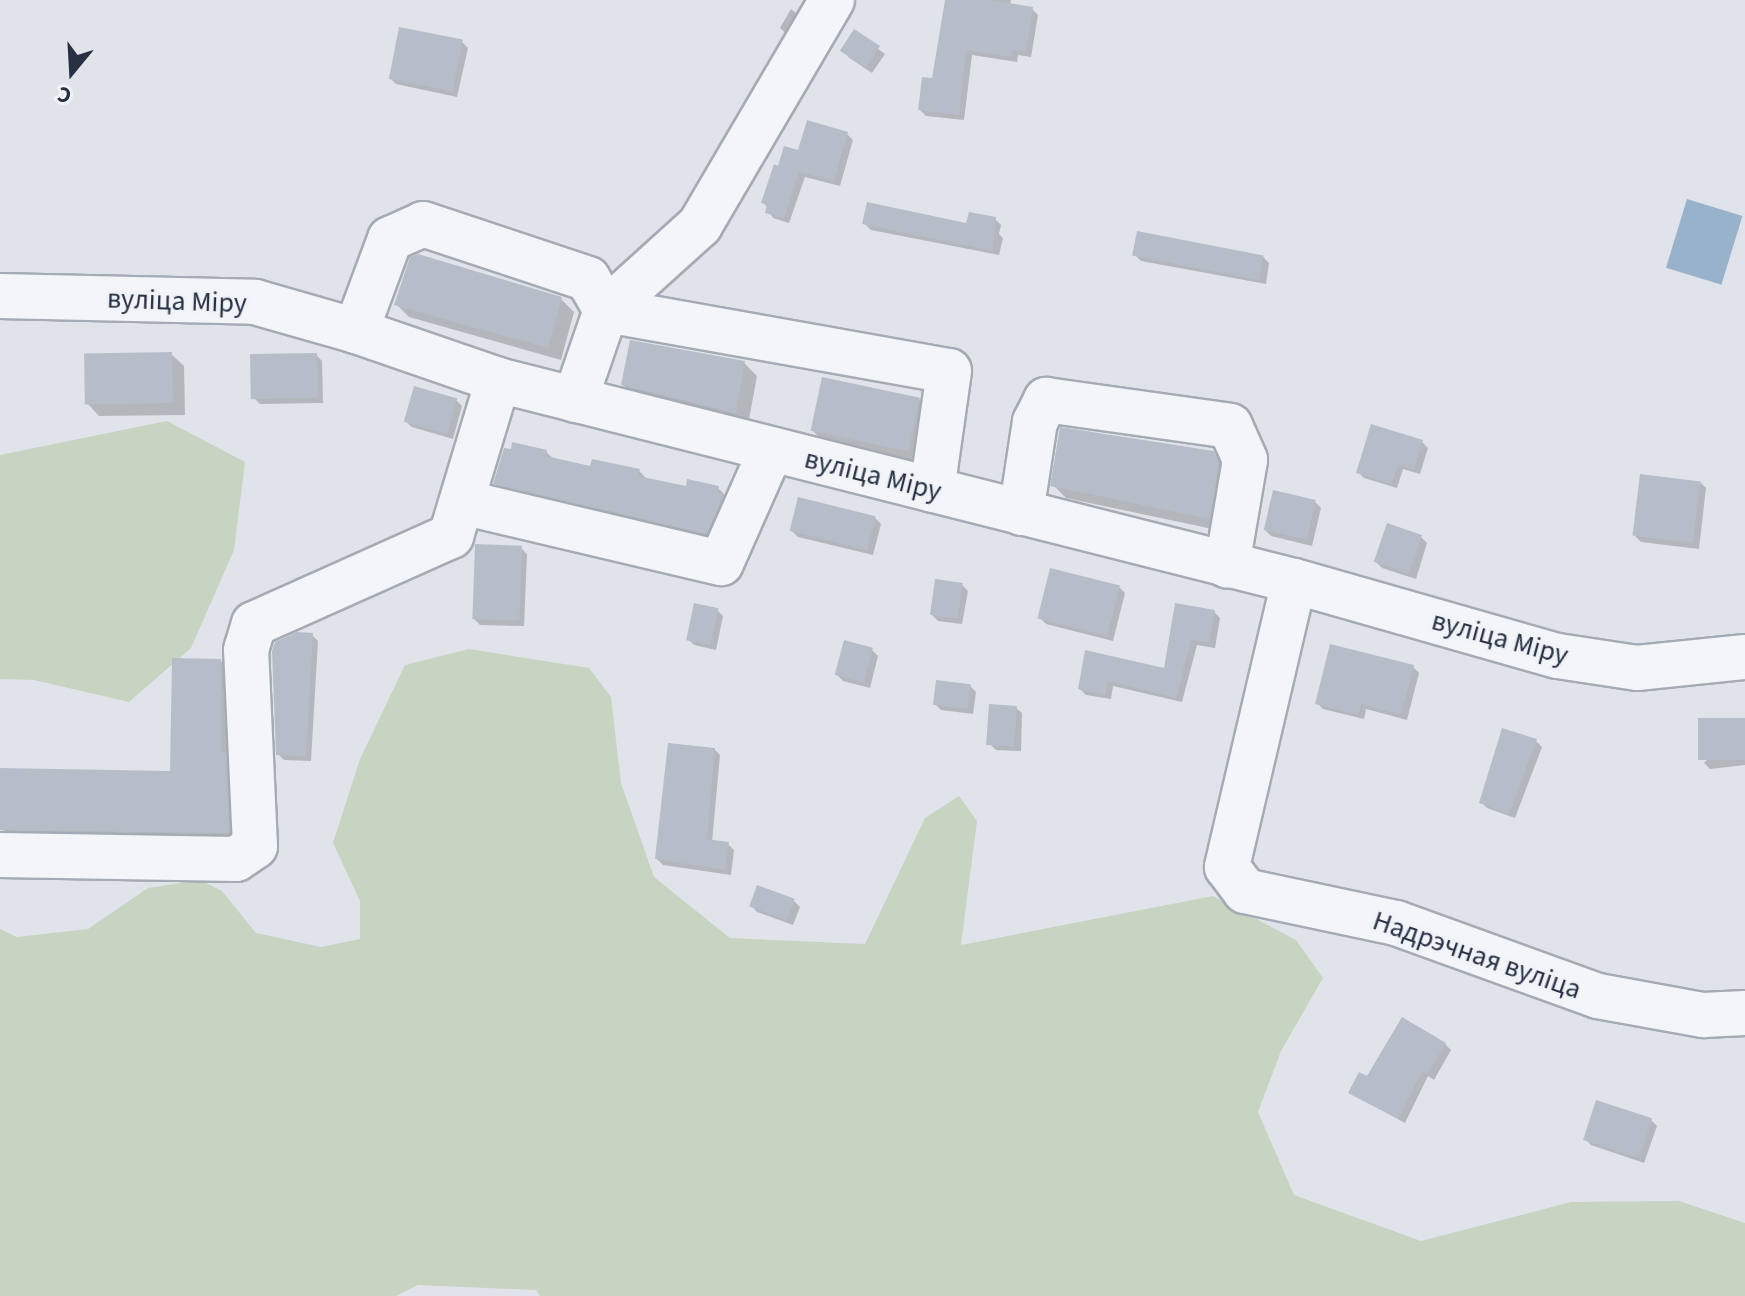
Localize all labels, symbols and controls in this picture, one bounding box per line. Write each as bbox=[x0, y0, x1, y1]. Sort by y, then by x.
north arrow bbox=[32, 32, 112, 112]
text: С bbox=[54, 78, 76, 112]
street label: вуліца Міру bbox=[106, 282, 248, 320]
street label: вуліца Міру bbox=[801, 442, 945, 508]
street label: вуліца Міру bbox=[1428, 604, 1572, 672]
street label: Надрэчная вуліца bbox=[1368, 904, 1586, 1006]

